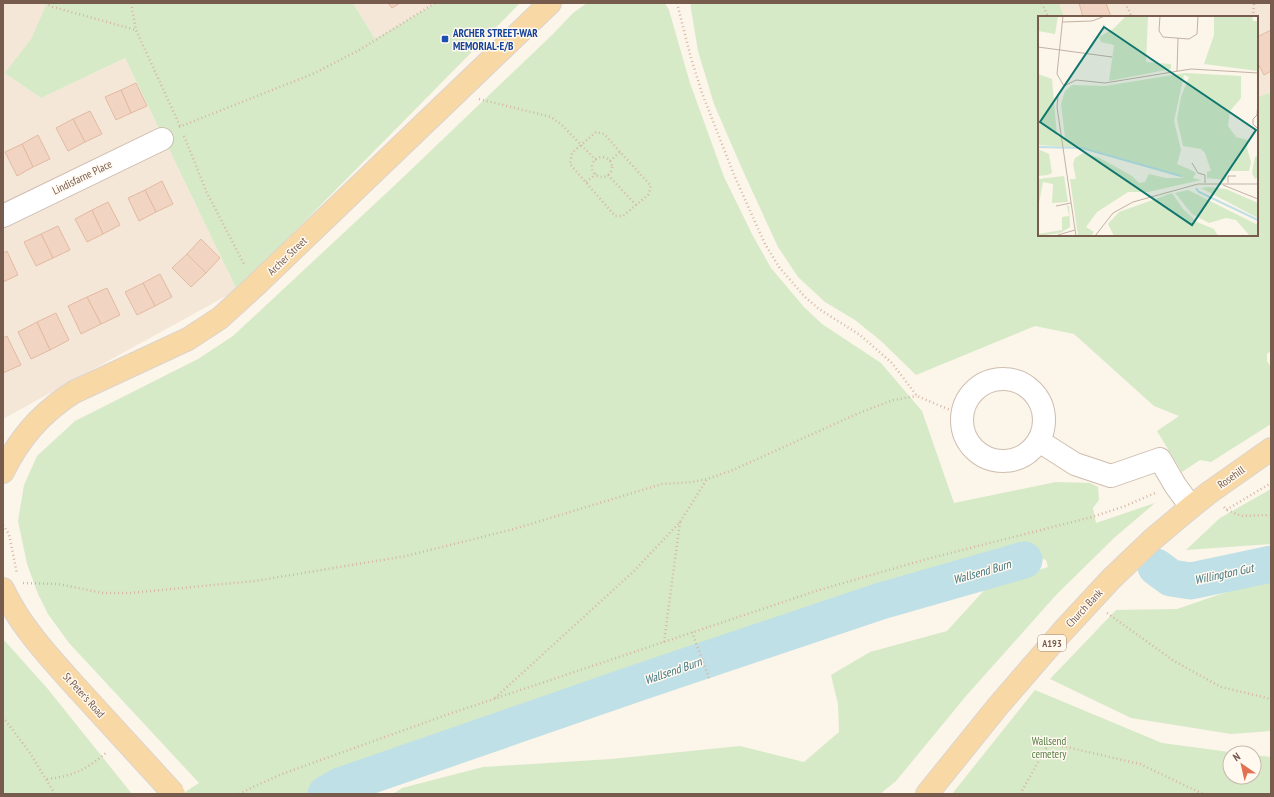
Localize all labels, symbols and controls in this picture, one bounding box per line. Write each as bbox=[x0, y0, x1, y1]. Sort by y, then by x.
inset map bbox=[1038, 16, 1258, 236]
place label: ARCHER STREET-WAR MEMORIAL-E/B bbox=[452, 26, 538, 53]
marker: ARCHER STREET-WAR MEMORIAL-E/B bbox=[440, 34, 450, 44]
street label: Lindisfarne Place bbox=[50, 156, 115, 197]
street label: Archer Street bbox=[264, 234, 310, 278]
street label: Rosehill bbox=[1215, 462, 1248, 491]
water label: Wallsend Burn bbox=[951, 556, 1013, 587]
water label: Willington Gut bbox=[1193, 560, 1256, 587]
street label: Church Bank bbox=[1063, 585, 1106, 630]
road number: A193 bbox=[1038, 635, 1066, 651]
water label: Wallsend Burn bbox=[642, 654, 704, 687]
street label: St Peter's Road bbox=[60, 670, 108, 721]
park label: Wallsend cemetery bbox=[1032, 734, 1067, 761]
north arrow bbox=[1222, 745, 1262, 785]
text: N bbox=[1230, 749, 1243, 764]

